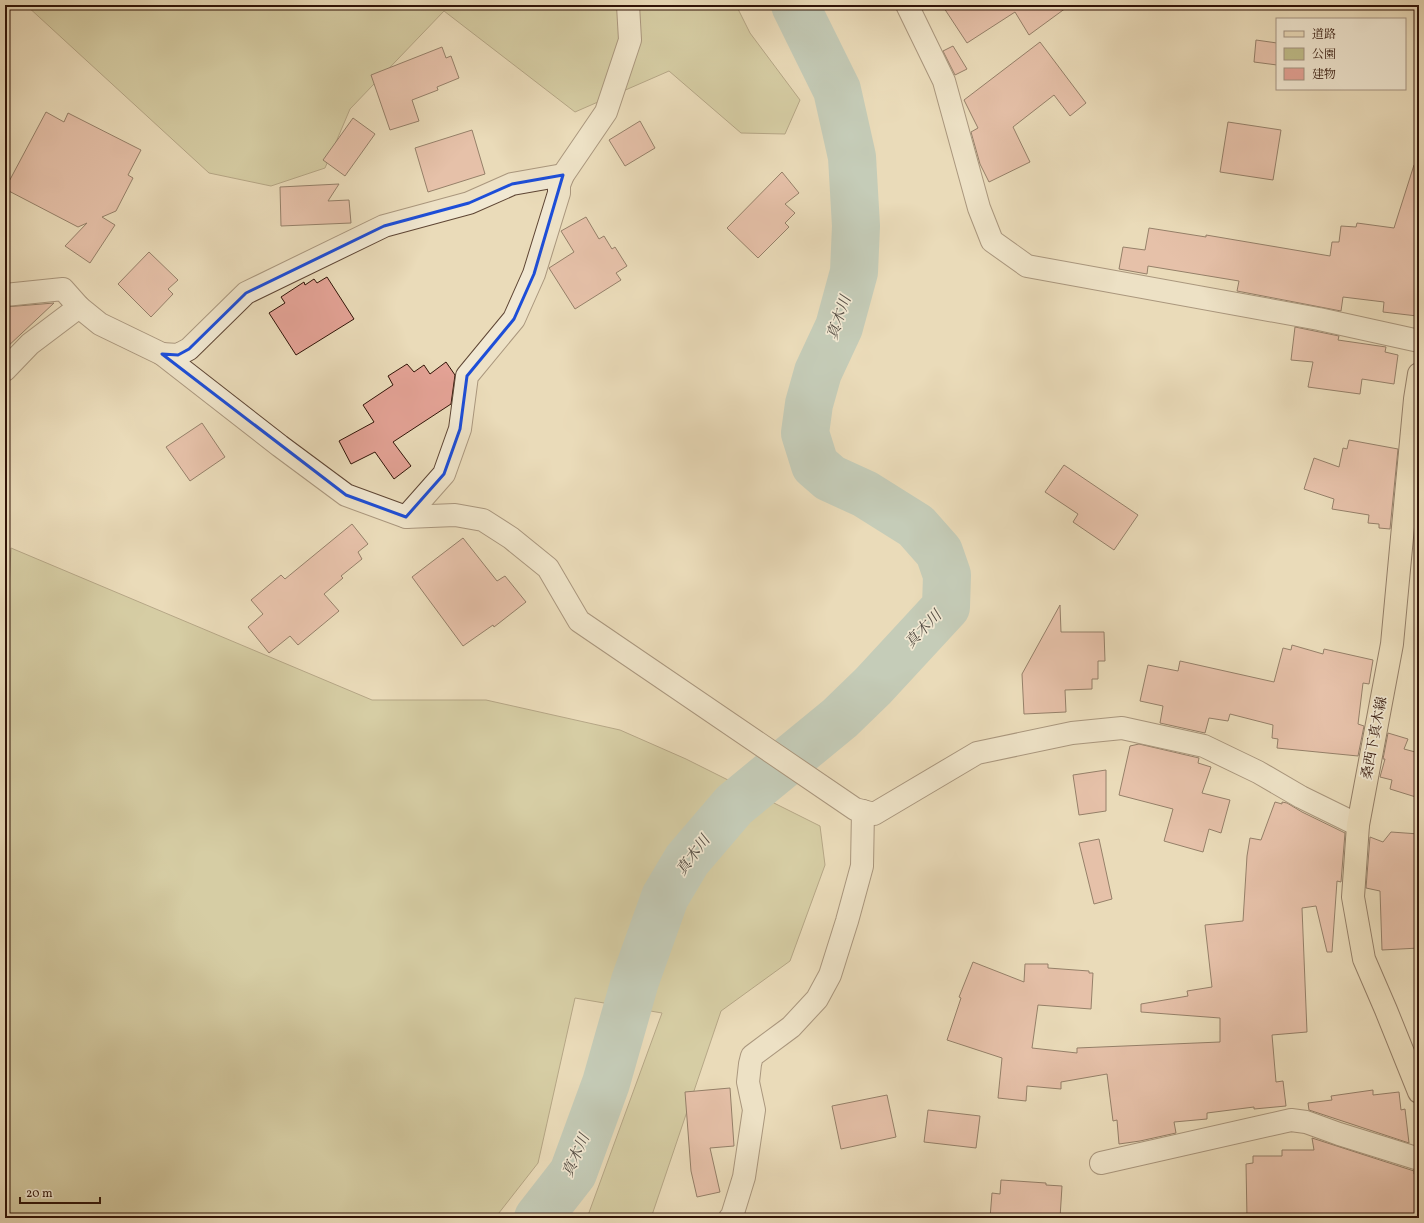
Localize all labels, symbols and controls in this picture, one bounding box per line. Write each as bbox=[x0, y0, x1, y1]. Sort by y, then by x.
legend bbox=[1276, 18, 1406, 90]
text: 道路 bbox=[1312, 27, 1336, 43]
text: 公園 bbox=[1312, 47, 1336, 63]
text: 建物 bbox=[1312, 67, 1336, 83]
water label: 真木川 bbox=[823, 291, 858, 343]
water label: 真木川 bbox=[901, 605, 949, 653]
street label: 桑西下真木線 bbox=[1358, 695, 1392, 781]
water label: 真木川 bbox=[672, 830, 717, 880]
water label: 真木川 bbox=[558, 1129, 597, 1181]
scale bar bbox=[20, 1179, 100, 1205]
text: 20 m bbox=[26, 1186, 53, 1202]

